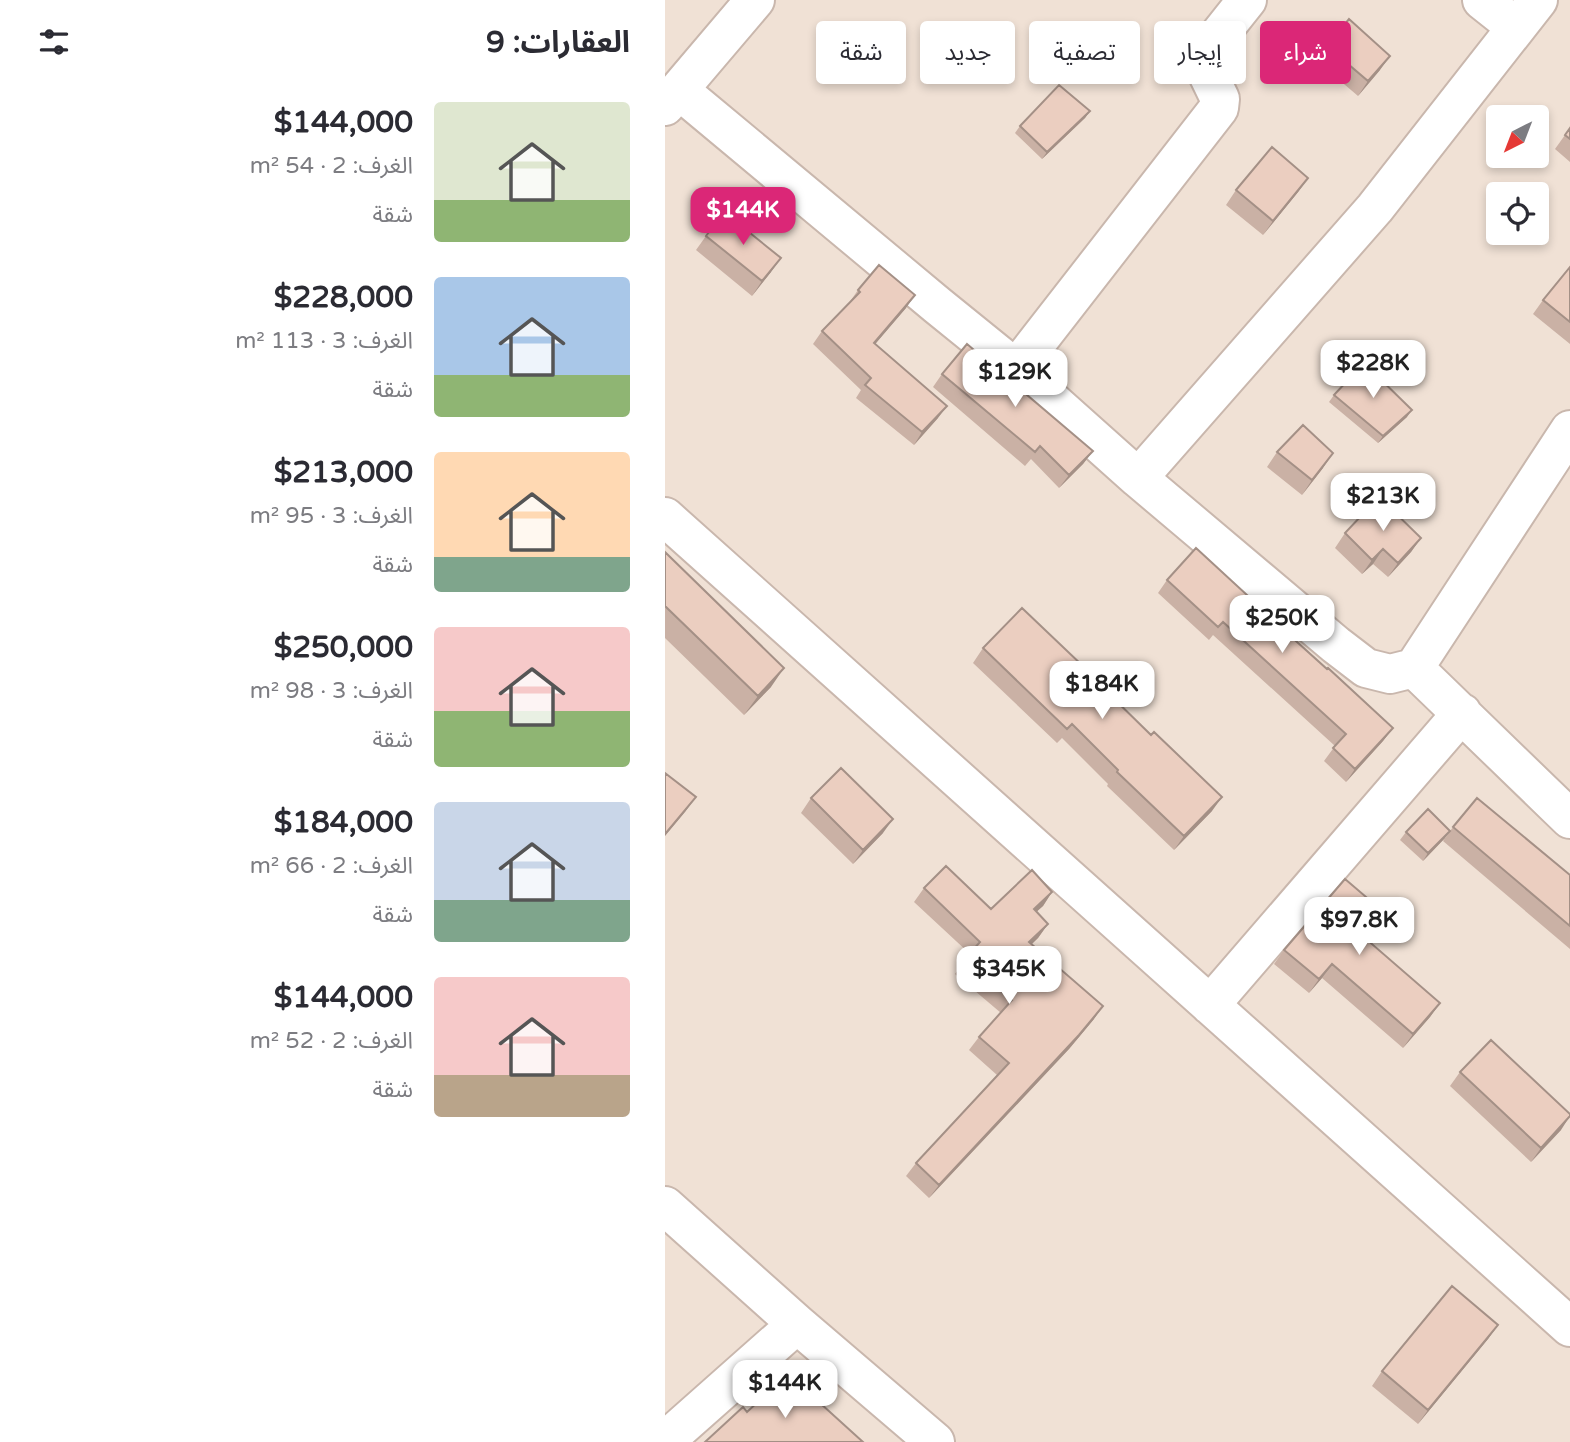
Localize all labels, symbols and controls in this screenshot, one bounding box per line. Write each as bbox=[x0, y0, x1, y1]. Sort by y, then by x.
chip: شقة bbox=[816, 21, 906, 84]
chip: جديد bbox=[920, 21, 1015, 84]
chip: تصفية bbox=[1029, 21, 1140, 84]
chip: إيجار bbox=[1154, 21, 1246, 84]
chip: شراء bbox=[1260, 21, 1351, 84]
icon: filters bbox=[35, 23, 73, 61]
text: العقارات: 9 bbox=[486, 24, 630, 61]
text: $144,000 bbox=[274, 104, 413, 141]
north arrow bbox=[1486, 105, 1549, 168]
map controls bbox=[1486, 105, 1549, 245]
icon: home bbox=[490, 130, 574, 214]
text: الغرف: 2 · 54 m² bbox=[250, 152, 413, 180]
button: locate bbox=[1486, 182, 1549, 245]
pin: $144K bbox=[694, 188, 792, 247]
text: $144K bbox=[707, 196, 779, 224]
text: شقة bbox=[372, 201, 413, 229]
text: $228,000 bbox=[274, 279, 413, 316]
icon: home bbox=[490, 305, 574, 389]
text: الغرف: 3 · 113 m² bbox=[235, 327, 413, 355]
pin: $228K bbox=[1324, 340, 1422, 400]
text: $228K bbox=[1337, 349, 1409, 377]
pin: $129K bbox=[966, 350, 1064, 409]
text: $129K bbox=[979, 358, 1051, 386]
text: شقة bbox=[372, 376, 413, 404]
text: $213,000 bbox=[274, 454, 413, 491]
pin: $213K bbox=[1334, 474, 1432, 533]
icon: home bbox=[490, 480, 574, 564]
text: $213K bbox=[1347, 482, 1419, 510]
text: الغرف: 3 · 95 m² bbox=[250, 502, 413, 530]
text: شقة bbox=[372, 551, 413, 579]
pin: $250K bbox=[1233, 596, 1331, 655]
text: $250K bbox=[1246, 604, 1318, 632]
text: $250,000 bbox=[274, 629, 413, 666]
icon: home bbox=[490, 655, 574, 739]
pin: $184K bbox=[1053, 662, 1151, 721]
text: $184K bbox=[1066, 670, 1138, 698]
text: الغرف: 3 · 98 m² bbox=[250, 677, 413, 705]
text: شقة bbox=[372, 726, 413, 754]
text: $184,000 bbox=[274, 804, 413, 841]
icon: home bbox=[490, 830, 574, 914]
text: الغرف: 2 · 66 m² bbox=[250, 852, 413, 880]
pin: $97.8K bbox=[1302, 898, 1416, 957]
text: شقة bbox=[372, 901, 413, 929]
text: $97.8K bbox=[1320, 906, 1398, 934]
pin: $345K bbox=[960, 946, 1058, 1006]
text: $345K bbox=[973, 955, 1045, 983]
text: $144,000 bbox=[274, 979, 413, 1016]
icon: home bbox=[490, 1005, 574, 1089]
text: الغرف: 2 · 52 m² bbox=[250, 1027, 413, 1055]
text: شقة bbox=[372, 1076, 413, 1104]
pin: $144K bbox=[736, 1360, 834, 1420]
text: $144K bbox=[749, 1369, 821, 1397]

